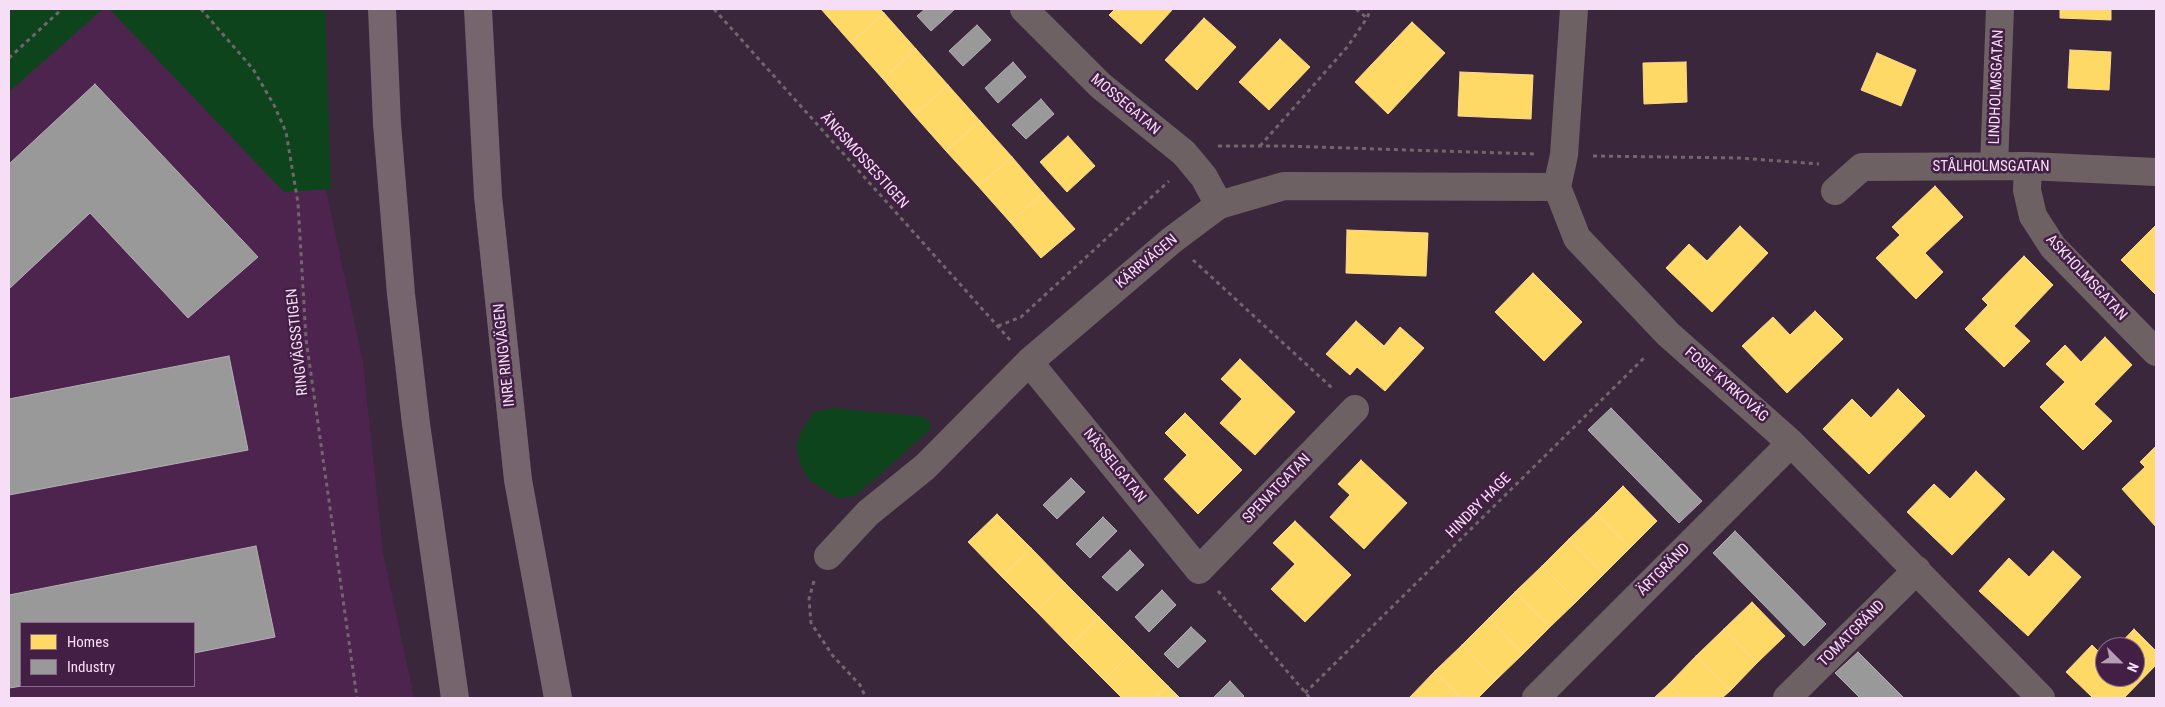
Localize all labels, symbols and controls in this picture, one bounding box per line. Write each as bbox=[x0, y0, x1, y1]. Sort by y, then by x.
street label: LINDHOLMSGATAN bbox=[1986, 29, 2008, 145]
street label: MOSSEGATAN bbox=[1087, 71, 1163, 139]
street label: ÄNGSMOSSESTIGEN bbox=[816, 109, 912, 213]
street label: STÅLHOLMSGATAN bbox=[1932, 158, 2050, 176]
street label: KÄRRVÄGEN bbox=[1113, 231, 1181, 293]
street label: ASKHOLMSGATAN bbox=[2042, 231, 2130, 325]
street label: RINGVÄGSSTIGEN bbox=[283, 287, 313, 397]
street label: INRE RINGVÄGEN bbox=[491, 302, 519, 408]
street label: FOSIE KYRKOVÄG bbox=[1681, 344, 1771, 426]
street label: NÄSSELGATAN bbox=[1079, 426, 1149, 506]
street label: SPENATGATAN bbox=[1239, 450, 1315, 528]
street label: HINDBY HAGE bbox=[1443, 470, 1515, 542]
street label: ÄRTGRÄND bbox=[1634, 540, 1694, 600]
street label: TOMATGRÄND bbox=[1815, 597, 1889, 671]
legend bbox=[20, 622, 195, 687]
text: Homes bbox=[67, 633, 109, 651]
north arrow bbox=[2095, 637, 2145, 687]
text: Industry bbox=[67, 658, 115, 676]
text: N bbox=[2124, 660, 2142, 675]

